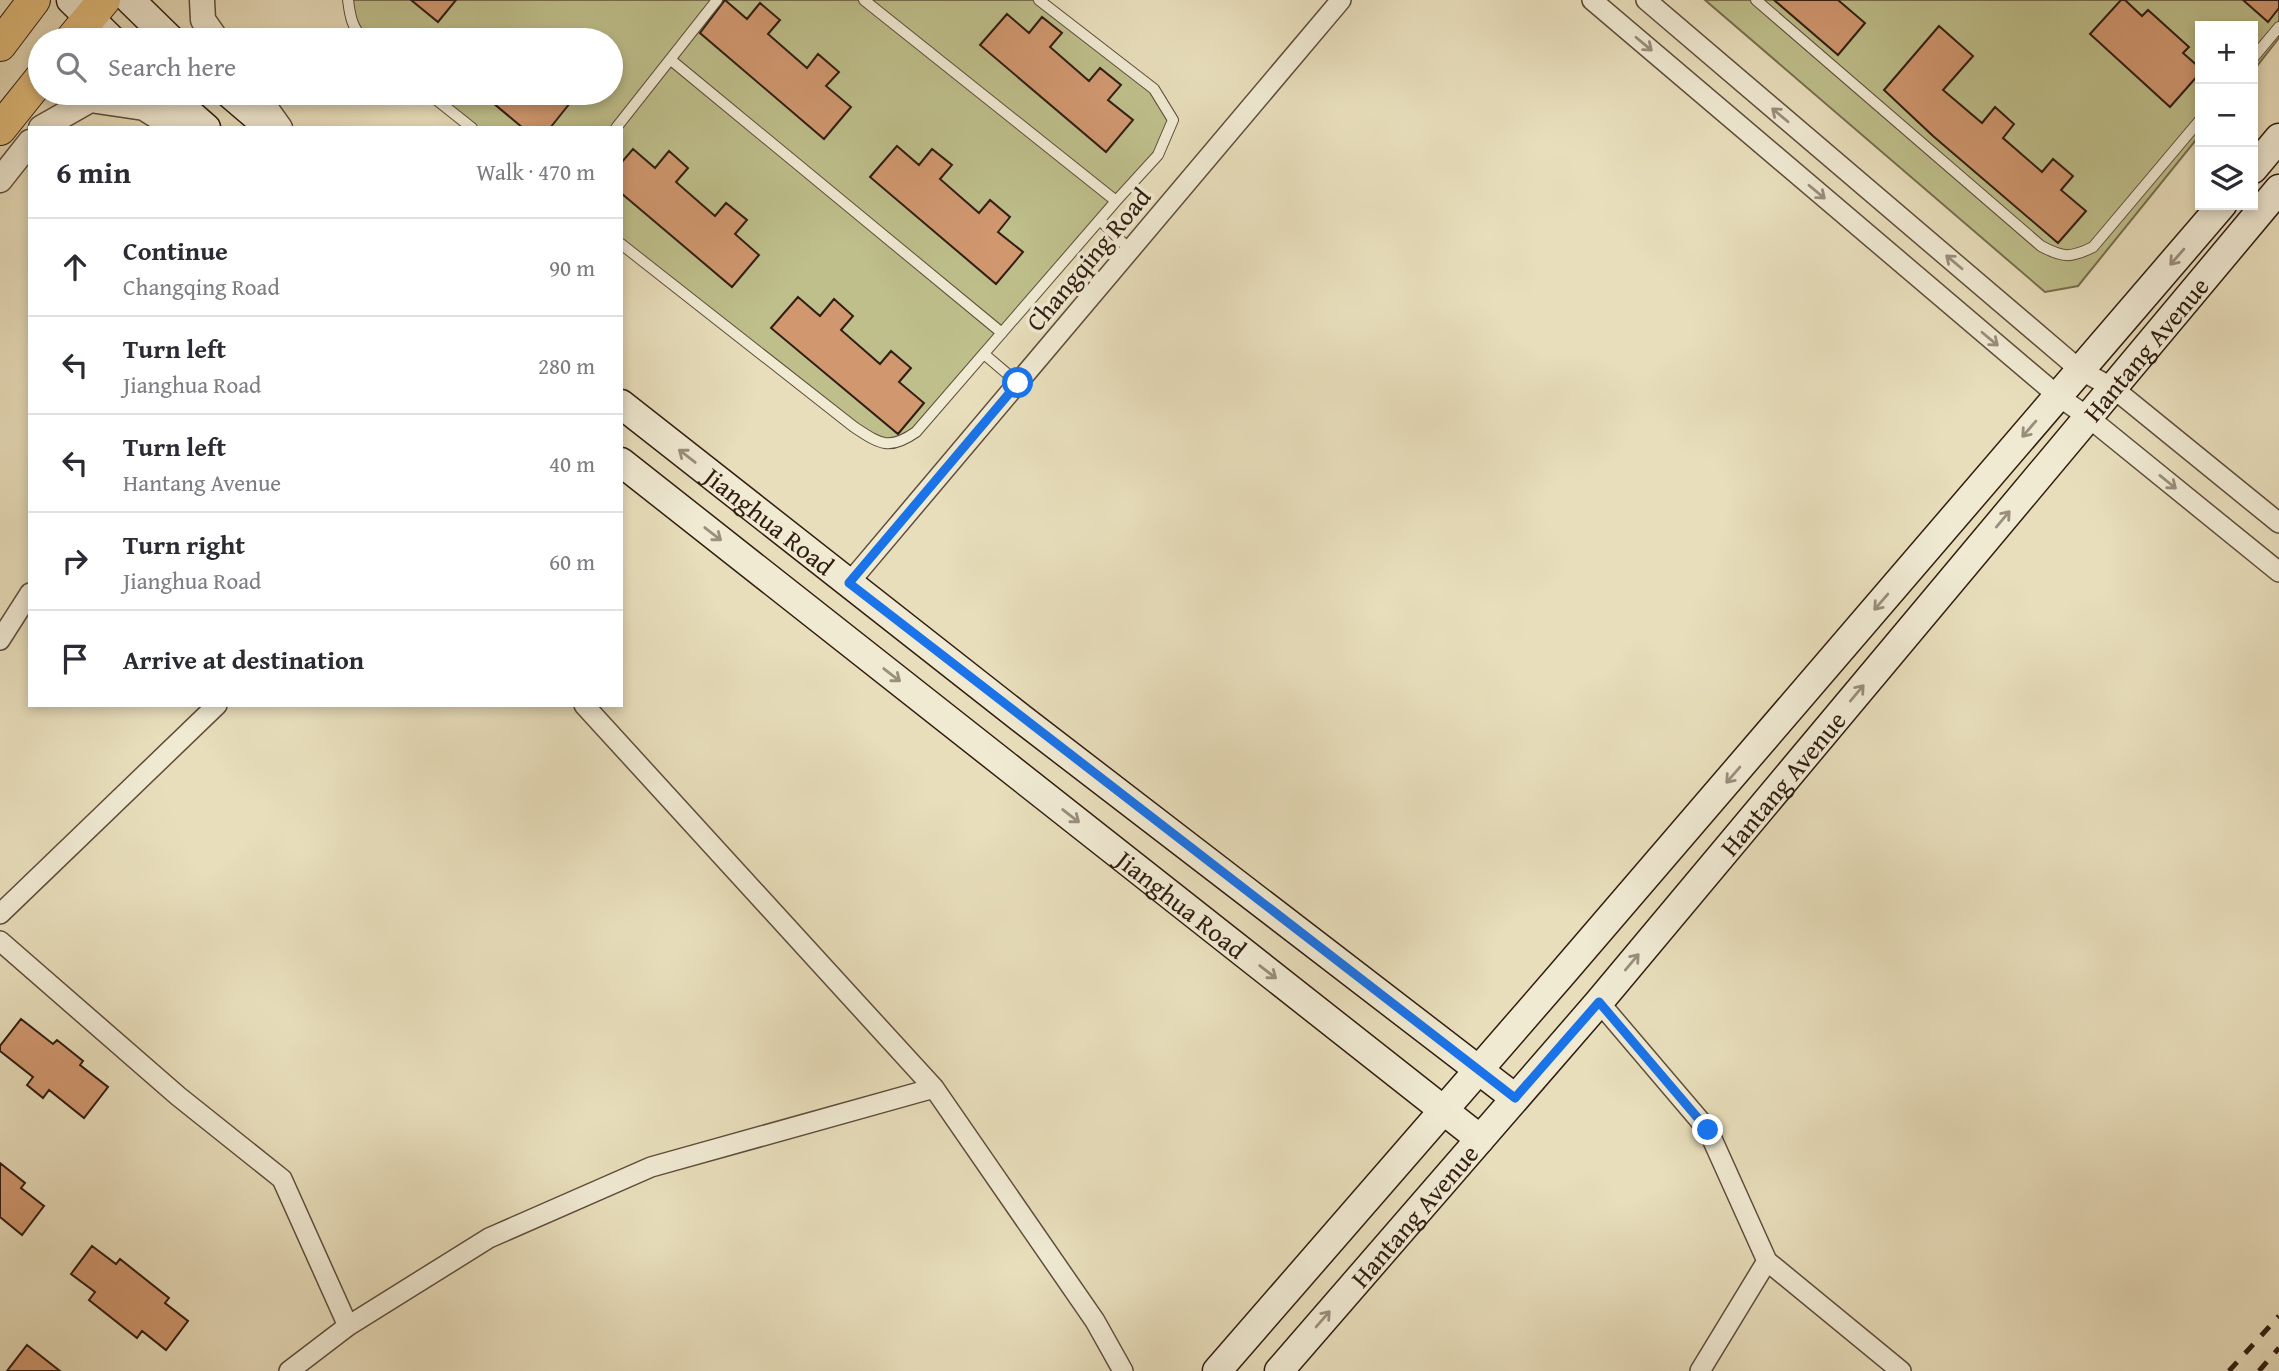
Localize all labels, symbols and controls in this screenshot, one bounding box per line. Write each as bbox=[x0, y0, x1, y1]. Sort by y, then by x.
map controls bbox=[2195, 21, 2258, 210]
button: + bbox=[2195, 21, 2258, 84]
search box bbox=[28, 28, 623, 105]
one-way arrow bbox=[1635, 36, 1653, 52]
text: Search here bbox=[108, 47, 236, 86]
icon: search bbox=[52, 48, 90, 86]
button: − bbox=[2195, 84, 2258, 147]
one-way arrow bbox=[1772, 107, 1790, 123]
button: layers bbox=[2195, 147, 2258, 210]
text: 6 min bbox=[56, 150, 131, 194]
text: Walk · 470 m bbox=[476, 155, 595, 188]
street label: Changqing Road bbox=[1016, 178, 1160, 339]
one-way arrow bbox=[1808, 184, 1826, 200]
text: Continue bbox=[123, 231, 228, 270]
one-way arrow bbox=[2170, 247, 2185, 265]
icon: ahead bbox=[56, 248, 94, 286]
text: 90 m bbox=[549, 251, 595, 284]
one-way arrow bbox=[1945, 254, 1963, 270]
street label: Hantang Avenue bbox=[2073, 268, 2218, 430]
text: Changqing Road bbox=[123, 270, 280, 303]
text: Turn left bbox=[123, 329, 226, 368]
one-way arrow bbox=[1981, 331, 1999, 347]
icon: left bbox=[56, 346, 94, 384]
text: 280 m bbox=[538, 349, 595, 382]
route start bbox=[1002, 367, 1033, 398]
text: Jianghua Road bbox=[123, 368, 261, 401]
one-way arrow bbox=[2021, 420, 2037, 438]
text: Turn left bbox=[123, 427, 226, 466]
icon: left bbox=[56, 444, 94, 482]
text: 40 m bbox=[549, 447, 595, 480]
one-way arrow bbox=[678, 448, 697, 463]
street label: Jianghua Road bbox=[694, 455, 843, 584]
text: Hantang Avenue bbox=[123, 466, 281, 499]
one-way arrow bbox=[2158, 474, 2176, 490]
one-way arrow bbox=[1995, 510, 2011, 528]
text: Turn right bbox=[123, 525, 245, 564]
one-way arrow bbox=[704, 527, 722, 542]
icon: right bbox=[56, 542, 94, 580]
text: 60 m bbox=[549, 545, 595, 578]
text: Jianghua Road bbox=[123, 564, 261, 597]
one-way arrow bbox=[1873, 593, 1889, 611]
icon: arrive bbox=[56, 640, 94, 678]
text: Arrive at destination bbox=[123, 640, 364, 679]
one-way arrow bbox=[882, 667, 901, 682]
one-way arrow bbox=[1849, 685, 1865, 703]
street label: Hantang Avenue bbox=[1710, 702, 1855, 864]
one-way arrow bbox=[1725, 765, 1741, 783]
one-way arrow bbox=[1061, 808, 1079, 824]
street label: Jianghua Road bbox=[1106, 838, 1255, 968]
one-way arrow bbox=[1624, 953, 1640, 971]
one-way arrow bbox=[1259, 964, 1277, 980]
route end bbox=[1692, 1114, 1723, 1145]
street label: Hantang Avenue bbox=[1341, 1135, 1487, 1296]
one-way arrow bbox=[1315, 1311, 1331, 1329]

